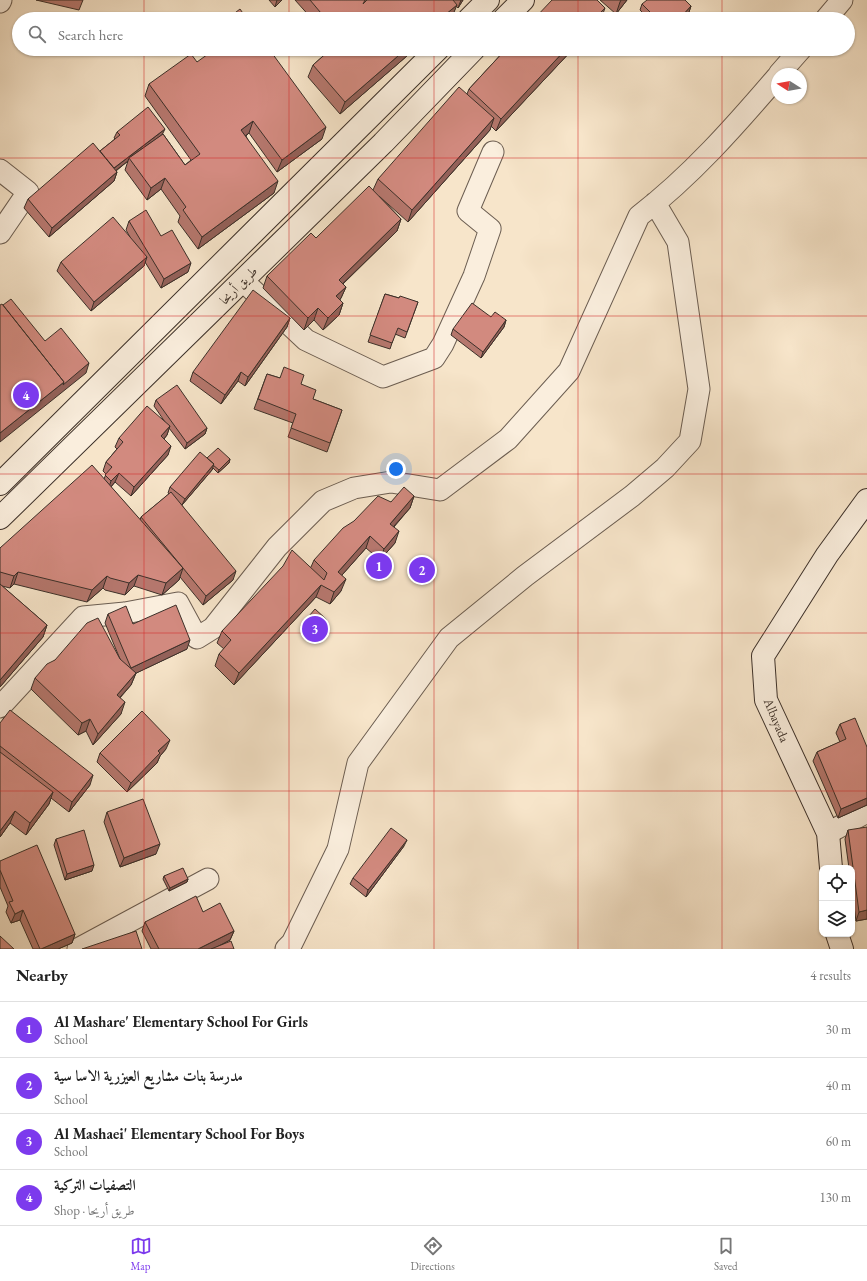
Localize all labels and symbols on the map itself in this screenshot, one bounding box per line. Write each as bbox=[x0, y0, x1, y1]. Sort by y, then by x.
north arrow bbox=[771, 68, 807, 104]
street label: طريق أريحا bbox=[216, 263, 261, 308]
pin: 4 bbox=[13, 380, 39, 410]
your location bbox=[386, 459, 406, 479]
pin: 1 bbox=[366, 551, 392, 581]
pin: 2 bbox=[409, 555, 435, 585]
pin: 3 bbox=[302, 614, 328, 644]
street label: Albayada bbox=[759, 695, 794, 745]

